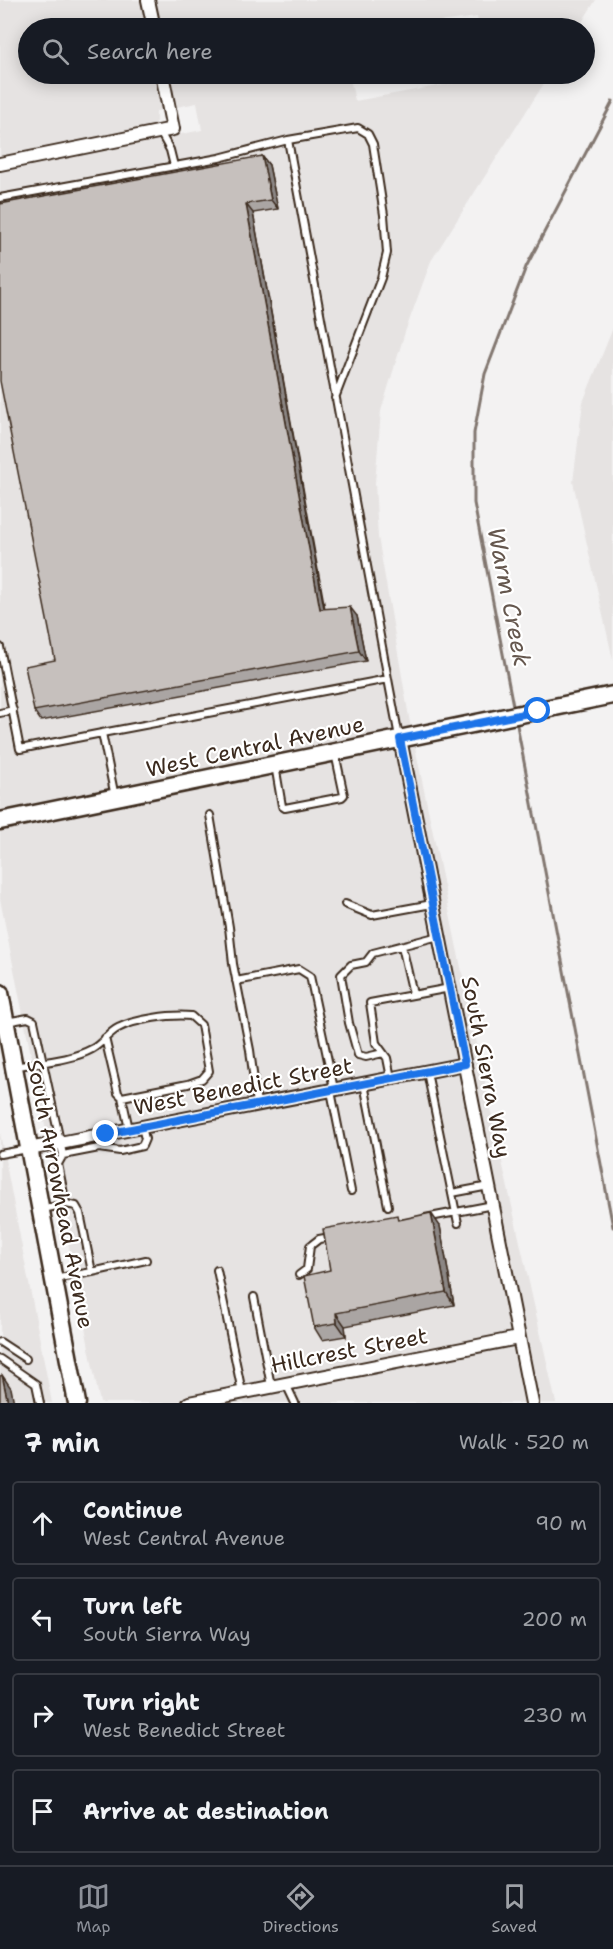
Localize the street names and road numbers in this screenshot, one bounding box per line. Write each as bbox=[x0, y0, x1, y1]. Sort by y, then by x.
street label: West Central Avenue bbox=[143, 709, 367, 784]
street label: South Sierra Way bbox=[455, 974, 518, 1160]
street label: West Benedict Street bbox=[131, 1051, 355, 1122]
street label: South Arrowhead Avenue bbox=[20, 1057, 101, 1331]
street label: Hillcrest Street bbox=[268, 1321, 430, 1380]

